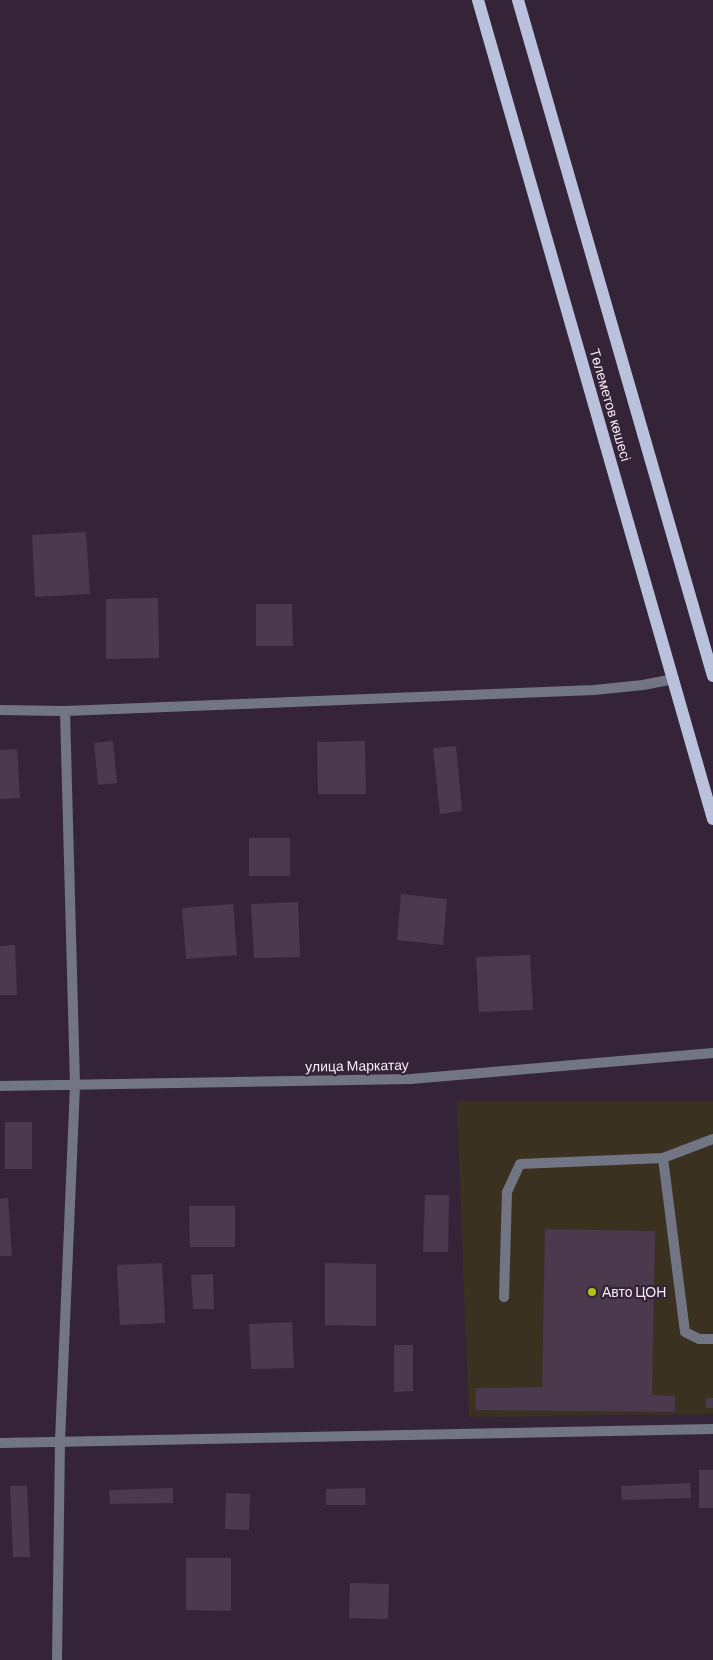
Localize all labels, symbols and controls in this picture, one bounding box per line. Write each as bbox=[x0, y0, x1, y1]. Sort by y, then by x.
street label: Төлеметов көшесі bbox=[586, 347, 634, 463]
street label: улица Маркатау bbox=[305, 1057, 409, 1075]
place label: Авто ЦОН bbox=[602, 1284, 666, 1300]
marker: Авто ЦОН bbox=[586, 1286, 598, 1298]

